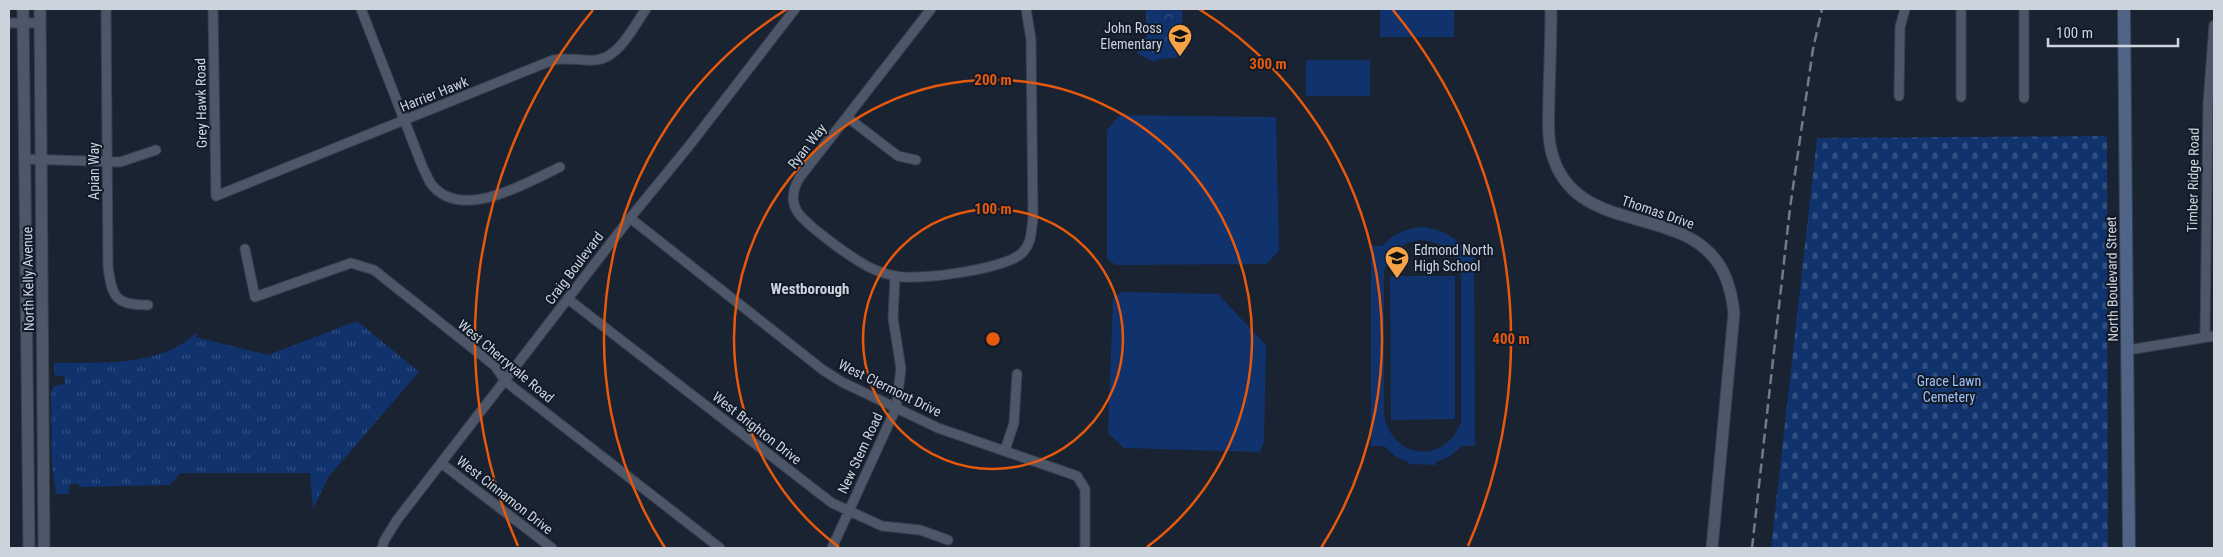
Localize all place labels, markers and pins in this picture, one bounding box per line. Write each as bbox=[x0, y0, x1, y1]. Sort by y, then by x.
place label: John Ross Elementary bbox=[1100, 20, 1162, 52]
school or university icon: John Ross Elementary bbox=[1167, 23, 1193, 57]
place label: Edmond North High School bbox=[1414, 242, 1494, 274]
school or university icon: Edmond North High School bbox=[1384, 245, 1410, 279]
centre of rings bbox=[984, 330, 1002, 348]

